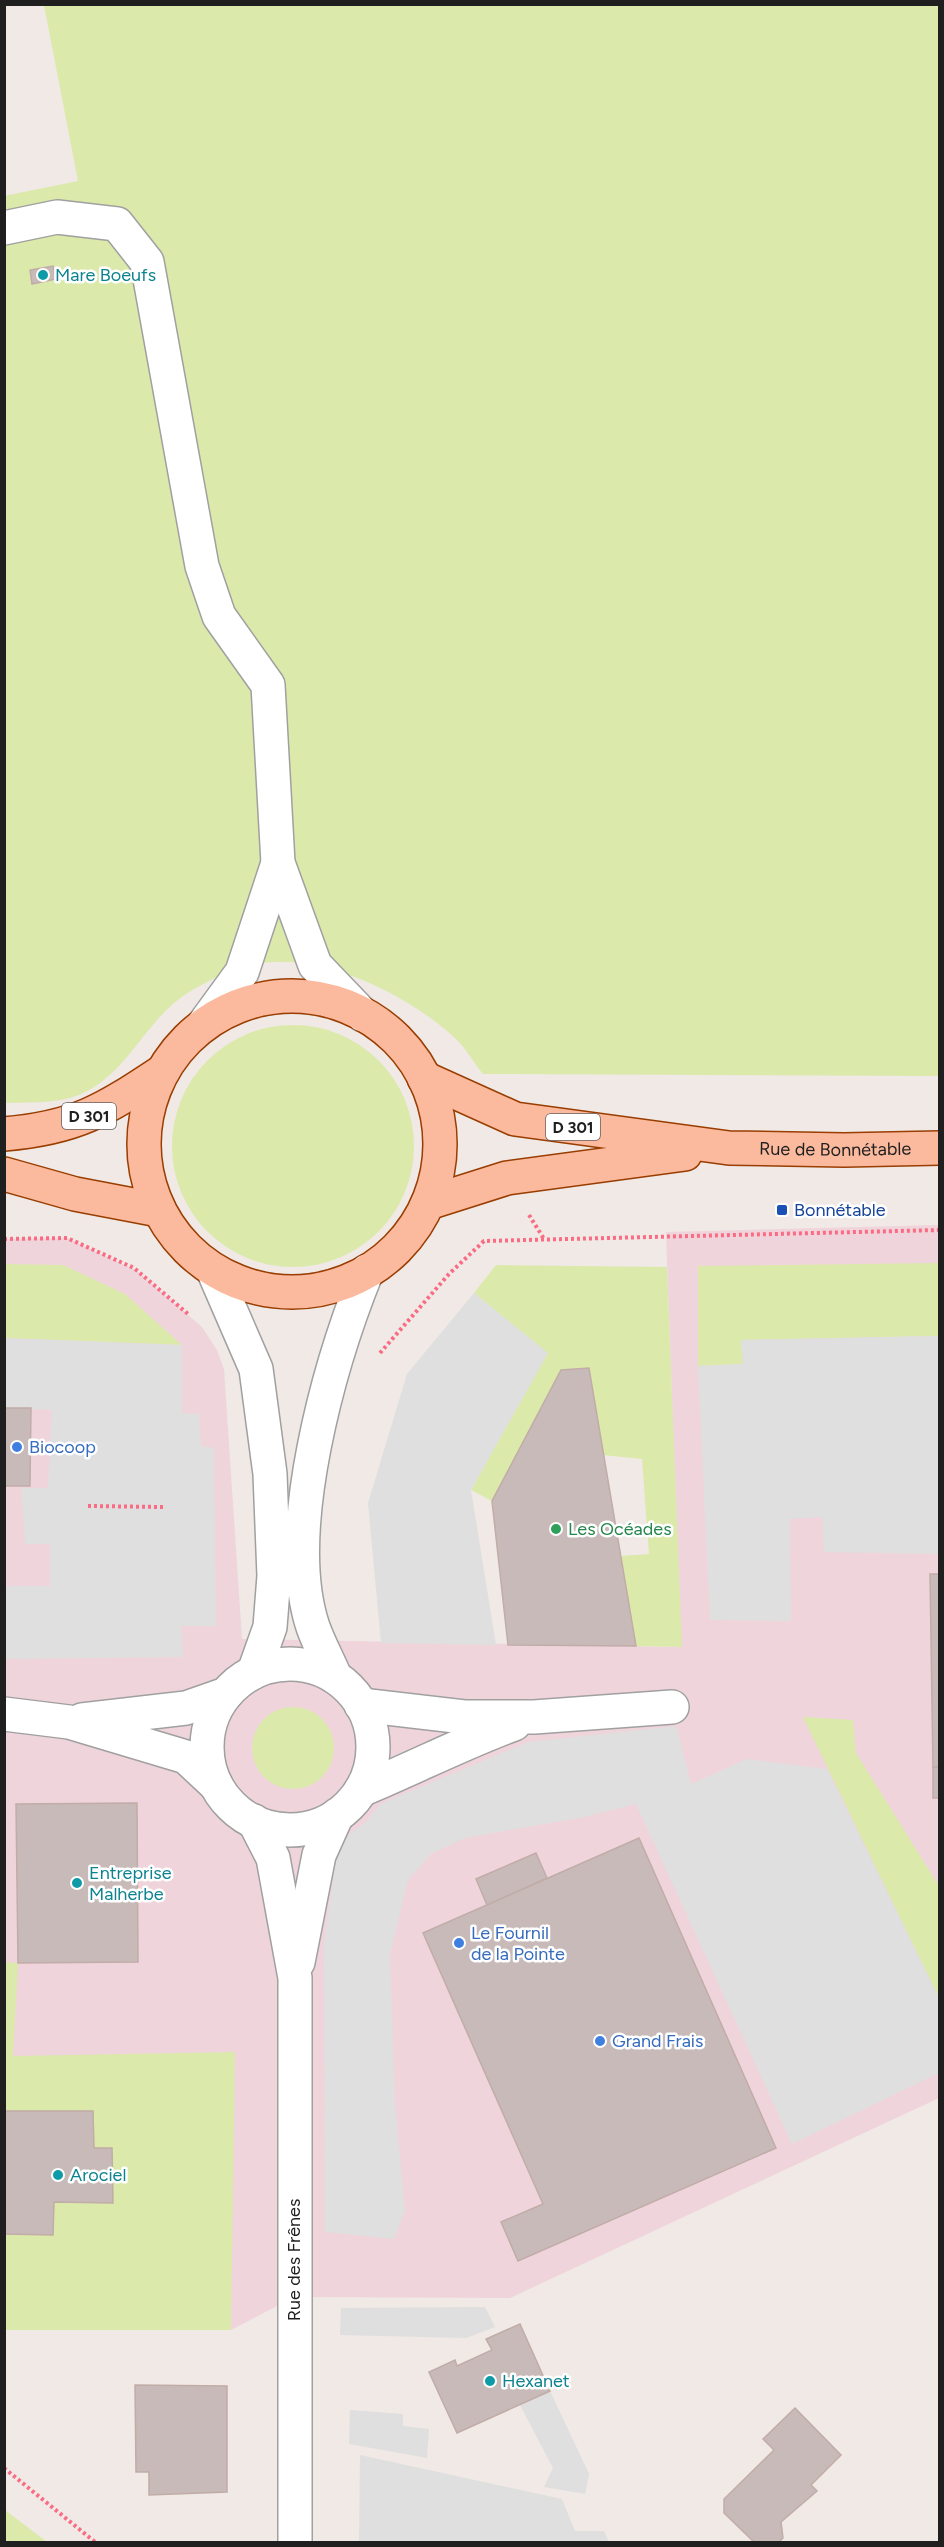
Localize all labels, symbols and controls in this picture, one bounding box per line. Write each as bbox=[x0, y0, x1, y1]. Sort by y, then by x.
place label: Mare Boeufs bbox=[55, 264, 156, 286]
marker: Mare Boeufs bbox=[36, 268, 50, 282]
road number: D 301 bbox=[62, 1103, 116, 1129]
road number: D 301 bbox=[546, 1114, 600, 1140]
street label: Rue de Bonnétable bbox=[759, 1138, 912, 1161]
place label: Bonnétable bbox=[794, 1199, 886, 1221]
marker: Bonnétable bbox=[775, 1203, 789, 1217]
place label: Biocoop bbox=[29, 1436, 96, 1458]
marker: Biocoop bbox=[10, 1440, 24, 1454]
place label: Les Océades bbox=[568, 1518, 672, 1540]
marker: Les Océades bbox=[549, 1522, 563, 1536]
place label: Entreprise Malherbe bbox=[89, 1862, 172, 1905]
marker: Entreprise Malherbe bbox=[70, 1876, 84, 1890]
place label: Le Fournil de la Pointe bbox=[471, 1922, 565, 1965]
marker: Le Fournil de la Pointe bbox=[452, 1936, 466, 1950]
place label: Grand Frais bbox=[612, 2030, 703, 2052]
marker: Grand Frais bbox=[593, 2034, 607, 2048]
place label: Arociel bbox=[70, 2164, 126, 2186]
marker: Arociel bbox=[51, 2168, 65, 2182]
street label: Rue des Frênes bbox=[283, 2199, 305, 2321]
place label: Hexanet bbox=[502, 2370, 570, 2392]
marker: Hexanet bbox=[483, 2374, 497, 2388]

